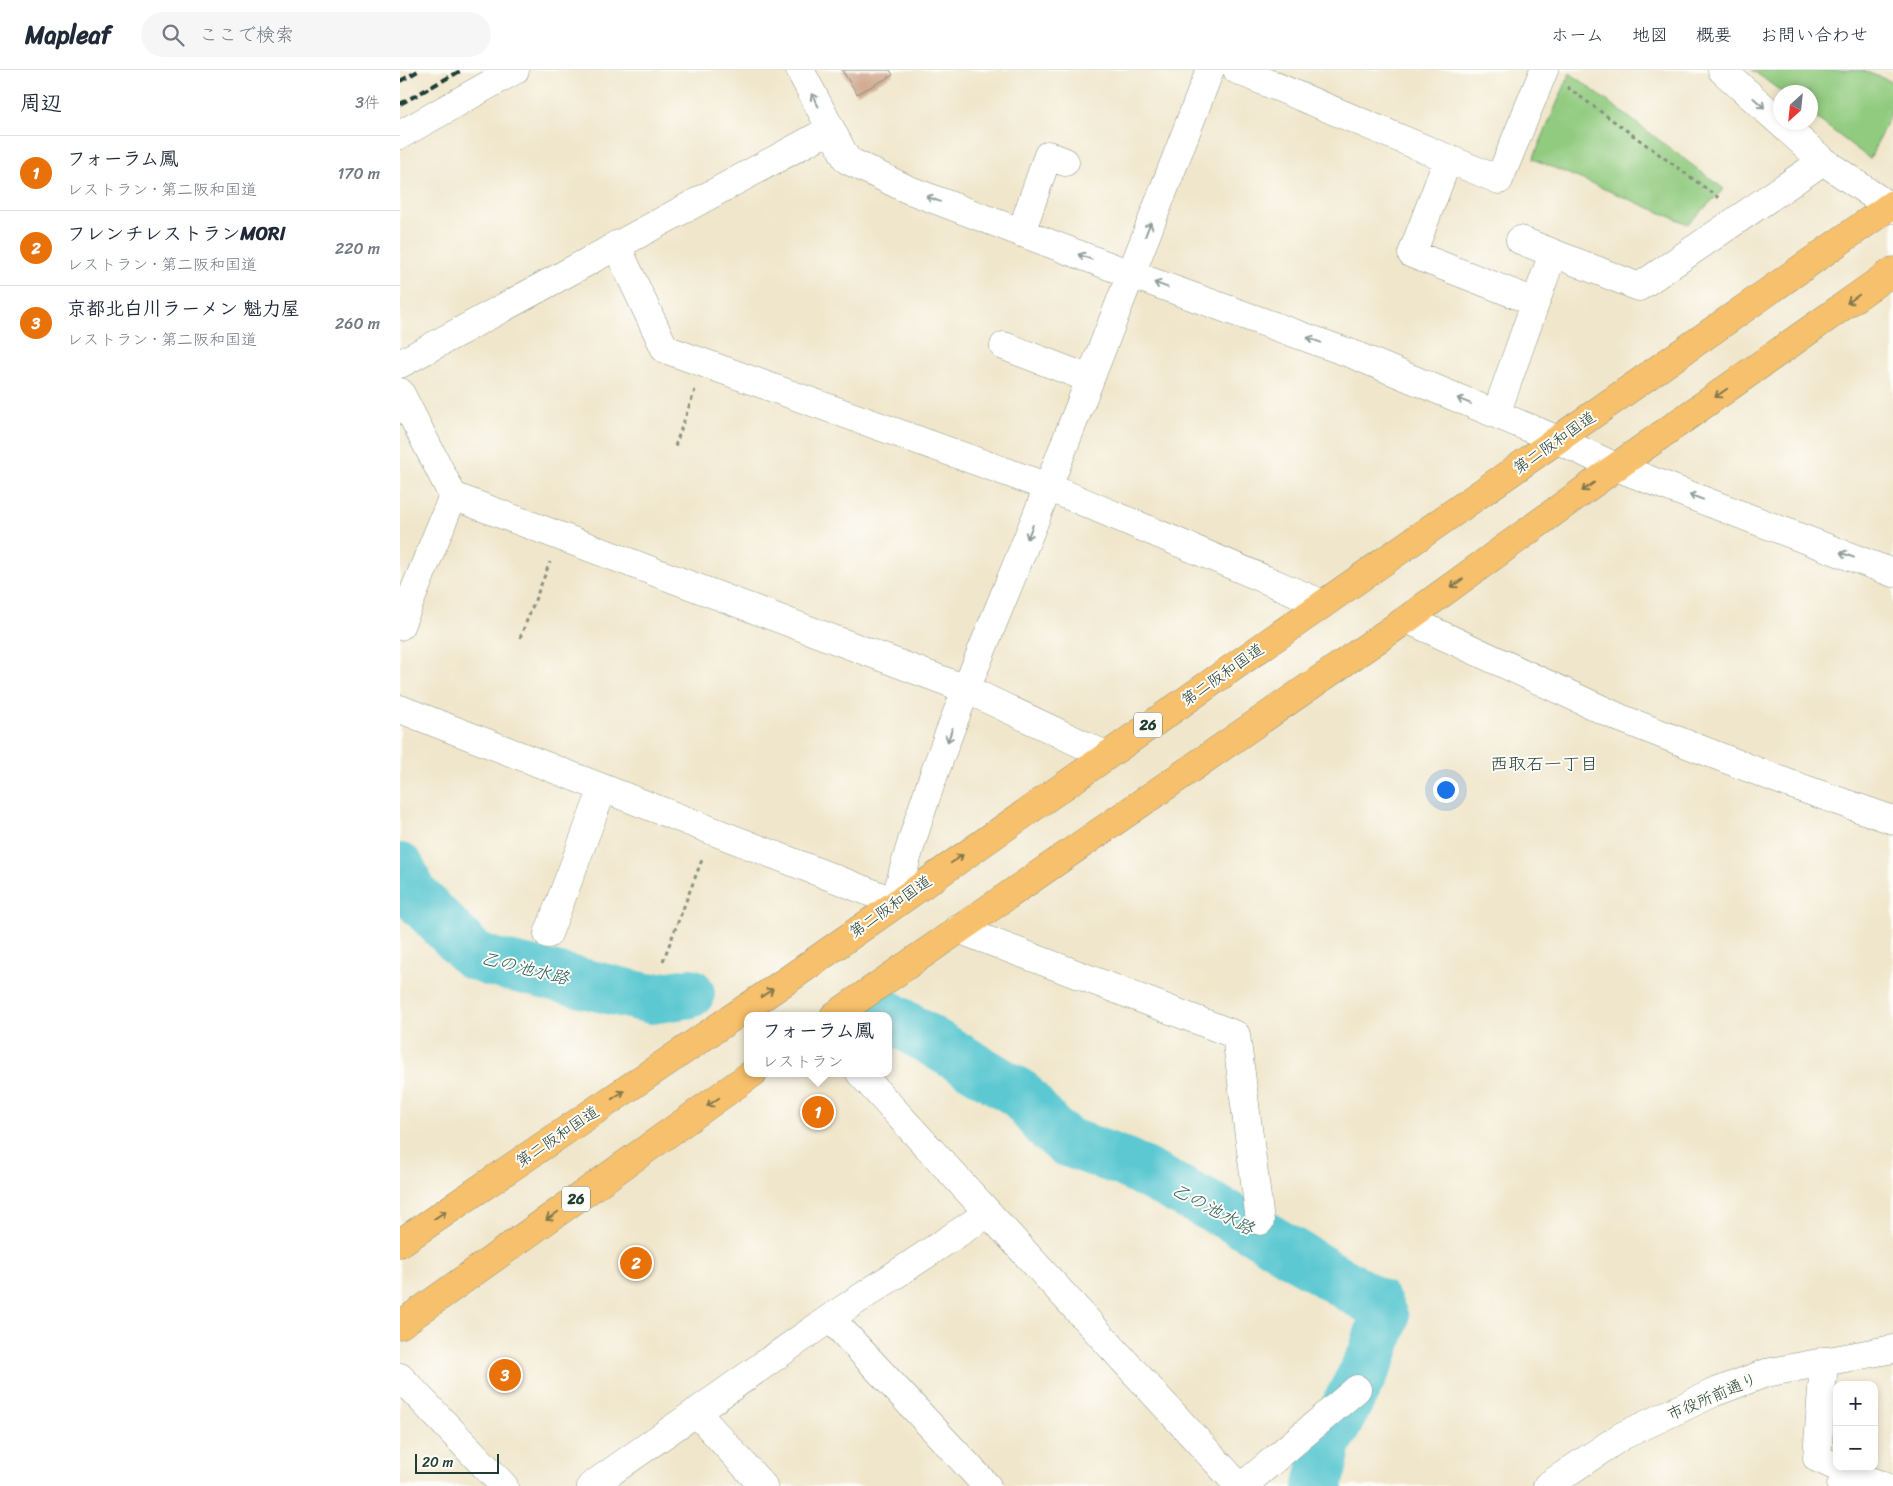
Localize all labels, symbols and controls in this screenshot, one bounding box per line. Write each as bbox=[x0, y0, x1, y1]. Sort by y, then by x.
search box bbox=[141, 12, 491, 57]
text: Mapleaf bbox=[25, 14, 111, 56]
text: ここで検索 bbox=[199, 18, 294, 51]
text: ホーム bbox=[1551, 19, 1604, 51]
text: 地図 bbox=[1632, 19, 1668, 51]
text: 概要 bbox=[1696, 19, 1732, 51]
text: お問い合わせ bbox=[1760, 19, 1868, 51]
icon: search bbox=[159, 21, 187, 49]
text: 周辺 bbox=[20, 84, 62, 122]
north arrow bbox=[1773, 85, 1818, 130]
text: 3件 bbox=[355, 88, 380, 117]
one-way arrow bbox=[810, 92, 820, 107]
one-way arrow bbox=[1752, 97, 1765, 109]
text: フォーラム鳳 bbox=[67, 142, 178, 175]
text: 1 bbox=[33, 159, 39, 188]
text: 170 m bbox=[337, 159, 380, 188]
text: レストラン · 第二阪和国道 bbox=[67, 175, 257, 204]
one-way arrow bbox=[926, 194, 941, 203]
text: フレンチレストランMORI bbox=[67, 217, 285, 250]
one-way arrow bbox=[1144, 222, 1153, 237]
text: 2 bbox=[31, 234, 41, 263]
text: 220 m bbox=[335, 234, 380, 263]
text: レストラン · 第二阪和国道 bbox=[67, 250, 257, 279]
one-way arrow bbox=[1077, 252, 1093, 261]
one-way arrow bbox=[1153, 280, 1169, 289]
text: 京都北白川ラーメン 魁力屋 bbox=[67, 292, 300, 325]
one-way arrow bbox=[1846, 294, 1860, 304]
text: 3 bbox=[32, 309, 40, 338]
text: 260 m bbox=[335, 309, 380, 338]
text: レストラン · 第二阪和国道 bbox=[67, 325, 257, 354]
one-way arrow bbox=[1306, 335, 1322, 344]
one-way arrow bbox=[1714, 388, 1728, 398]
one-way arrow bbox=[1457, 395, 1472, 404]
street label: 第二阪和国道 bbox=[1507, 403, 1602, 482]
one-way arrow bbox=[1581, 482, 1595, 492]
one-way arrow bbox=[1688, 492, 1703, 501]
one-way arrow bbox=[1025, 524, 1034, 539]
one-way arrow bbox=[1840, 550, 1856, 559]
one-way arrow bbox=[1451, 577, 1464, 588]
street label: 第二阪和国道 bbox=[1175, 635, 1270, 714]
road number: 26 bbox=[1134, 712, 1162, 738]
one-way arrow bbox=[945, 727, 954, 742]
district label: 西取石一丁目 bbox=[1490, 748, 1598, 780]
your location bbox=[1433, 777, 1459, 803]
one-way arrow bbox=[950, 854, 964, 864]
street label: 第二阪和国道 bbox=[843, 867, 938, 946]
water label: 乙の池水路 bbox=[477, 942, 574, 995]
one-way arrow bbox=[760, 988, 774, 998]
popup bbox=[744, 1012, 892, 1077]
text: フォーラム鳳 bbox=[762, 1014, 874, 1047]
text: レストラン bbox=[762, 1047, 844, 1076]
one-way arrow bbox=[611, 1089, 625, 1100]
pin: 1 bbox=[802, 1093, 834, 1131]
one-way arrow bbox=[707, 1096, 720, 1107]
street label: 第二阪和国道 bbox=[509, 1098, 605, 1175]
water label: 乙の池水路 bbox=[1166, 1174, 1261, 1245]
road number: 26 bbox=[562, 1186, 590, 1212]
one-way arrow bbox=[433, 1210, 447, 1220]
one-way arrow bbox=[545, 1211, 559, 1221]
pin: 2 bbox=[620, 1244, 652, 1282]
pin: 3 bbox=[489, 1356, 521, 1394]
street label: 市役所前通り bbox=[1662, 1364, 1762, 1429]
map controls bbox=[1833, 1381, 1878, 1471]
button: + bbox=[1833, 1381, 1878, 1426]
button: − bbox=[1833, 1426, 1878, 1471]
text: 20 m bbox=[422, 1450, 453, 1475]
scale bar bbox=[415, 1451, 499, 1474]

